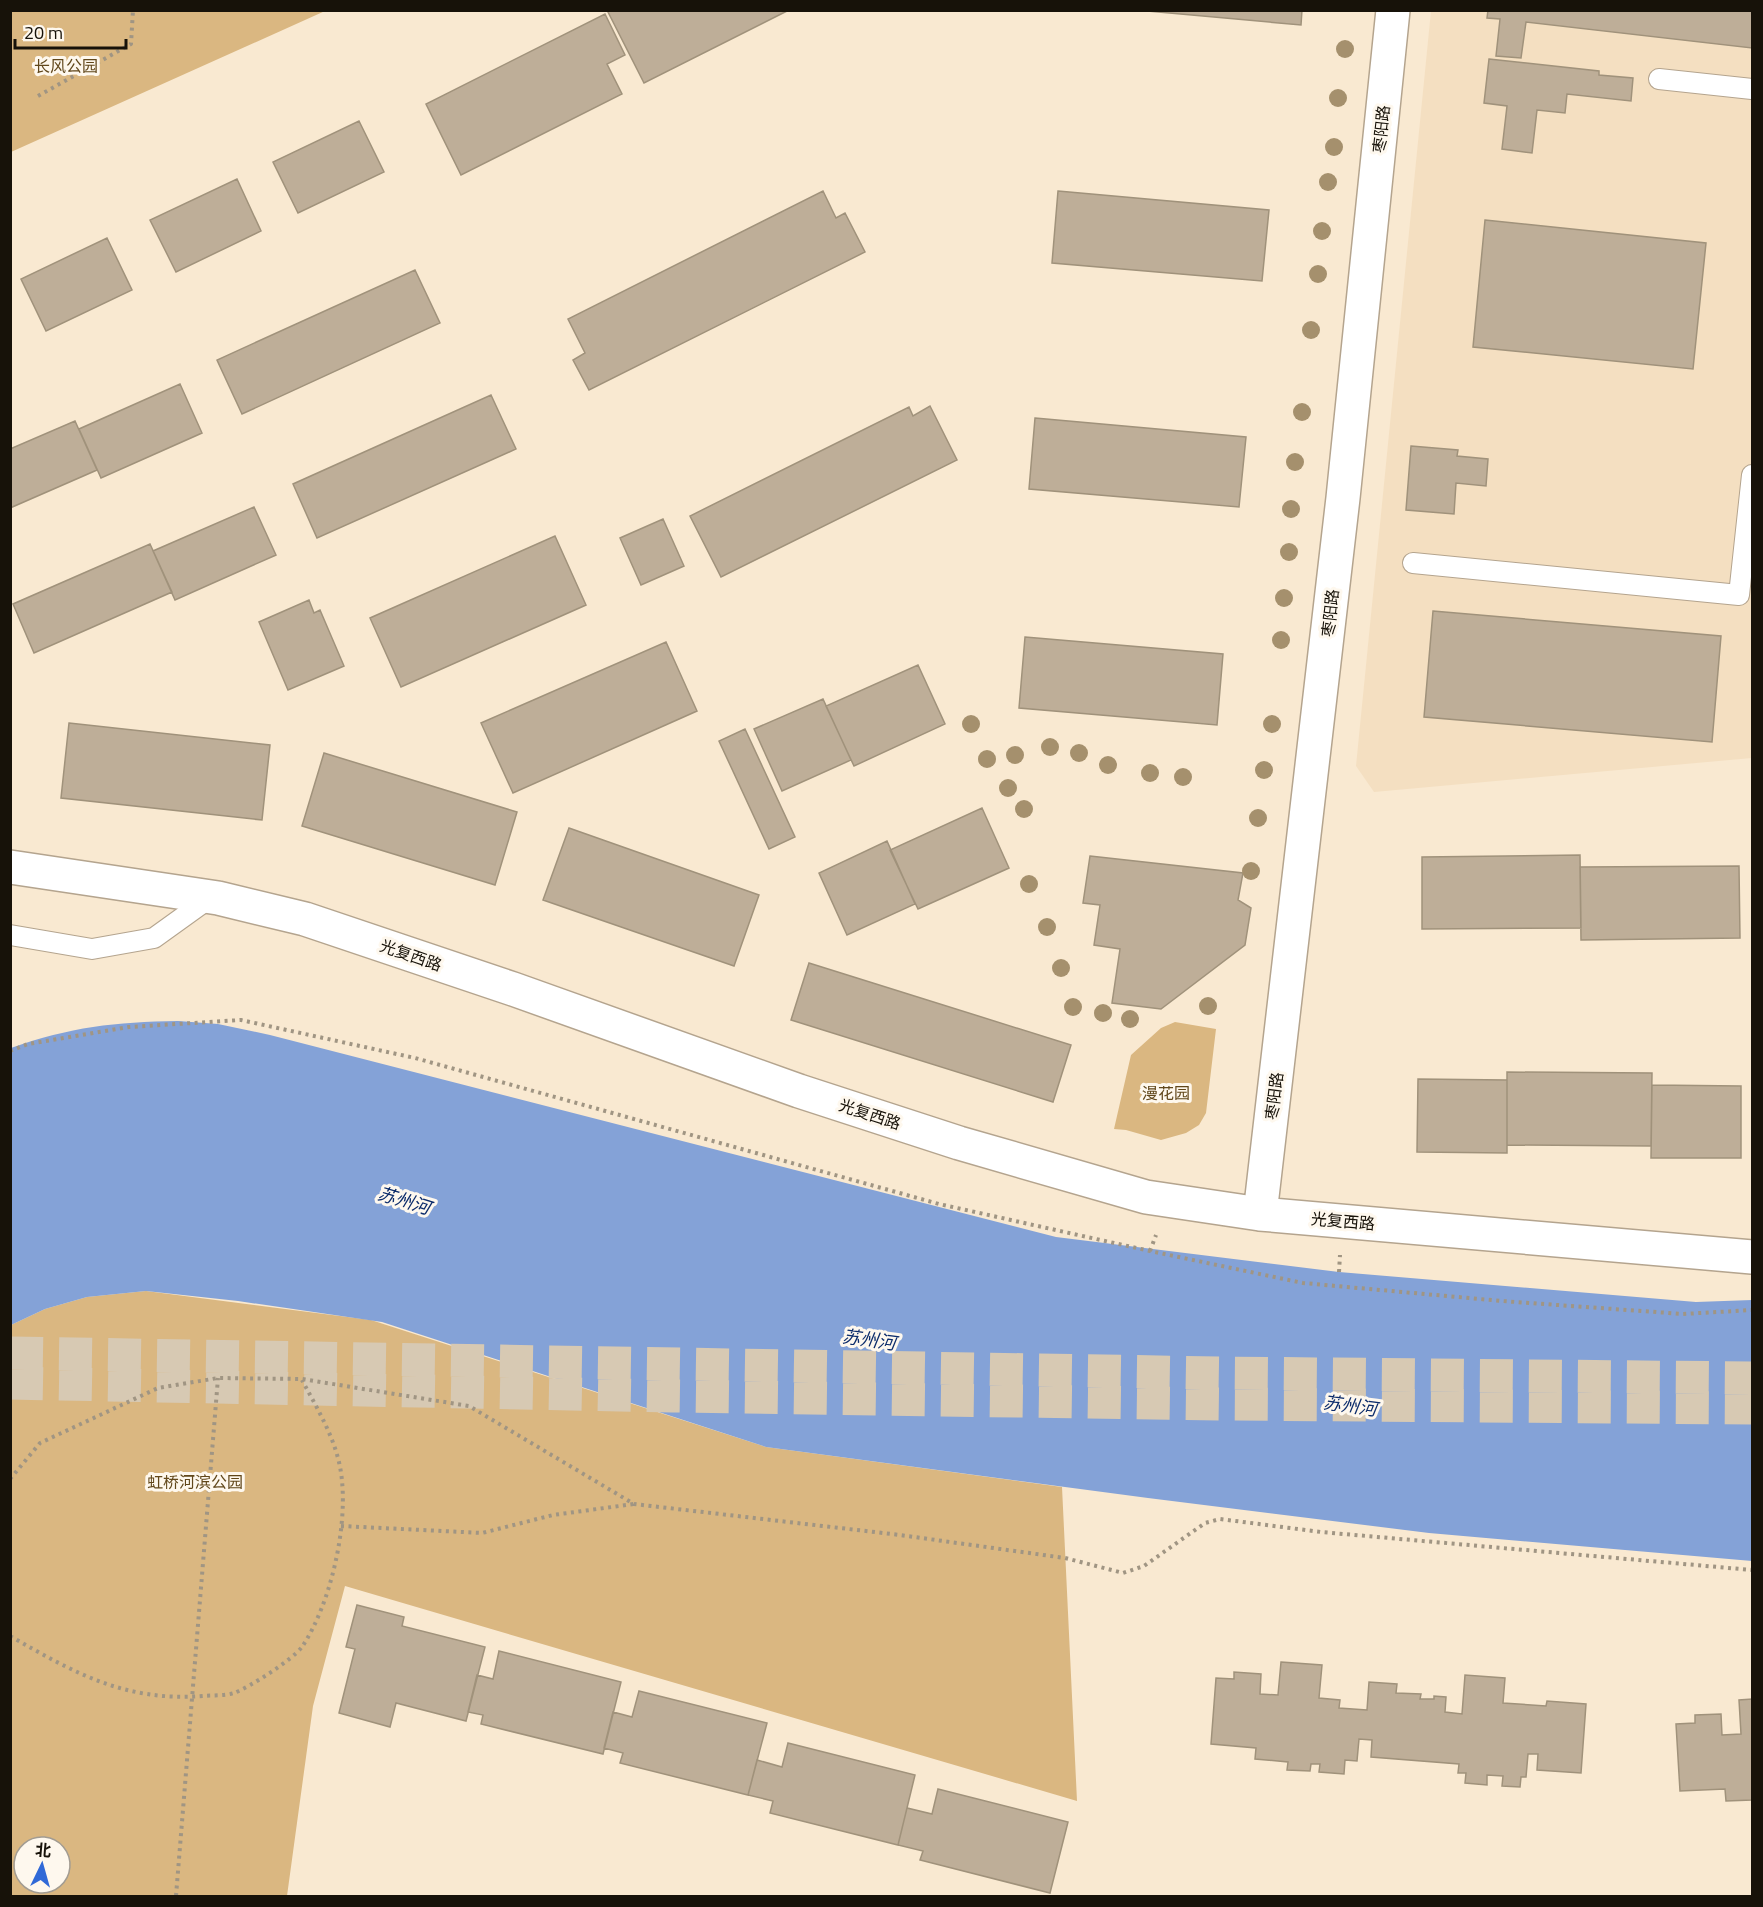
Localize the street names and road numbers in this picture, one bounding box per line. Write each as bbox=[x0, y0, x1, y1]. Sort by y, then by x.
street label: 枣阳路 bbox=[1367, 104, 1395, 154]
street label: 枣阳路 bbox=[1316, 588, 1344, 638]
street label: 光复西路 bbox=[377, 933, 445, 977]
street label: 枣阳路 bbox=[1259, 1071, 1289, 1121]
street label: 光复西路 bbox=[836, 1093, 904, 1135]
street label: 光复西路 bbox=[1310, 1206, 1376, 1236]

